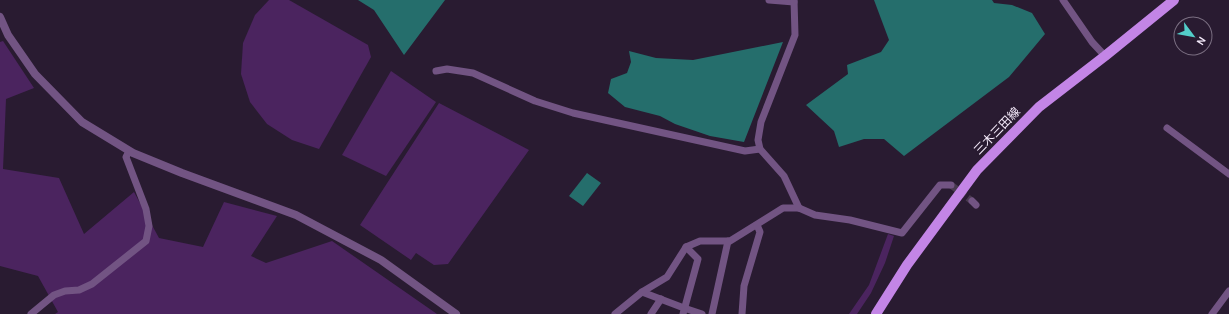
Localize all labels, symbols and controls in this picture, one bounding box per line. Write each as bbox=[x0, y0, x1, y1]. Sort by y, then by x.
north arrow bbox=[1173, 16, 1213, 56]
text: N bbox=[1193, 34, 1209, 48]
street label: 三木三田線 bbox=[971, 105, 1023, 157]

